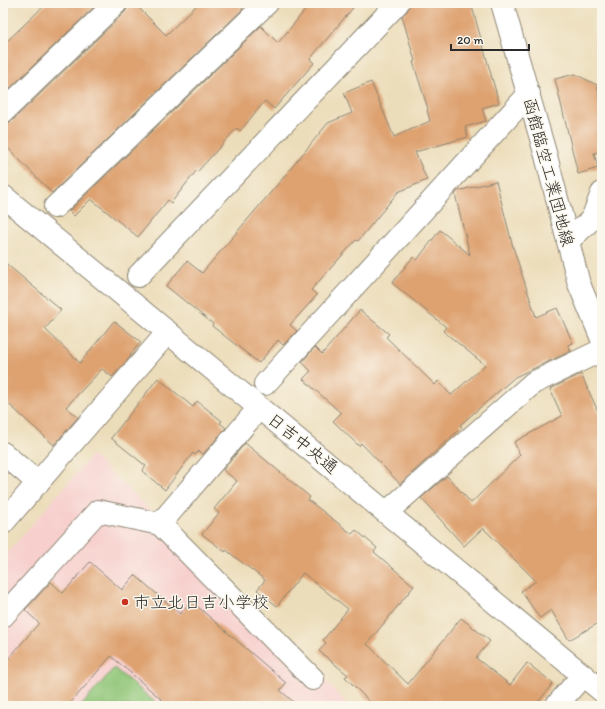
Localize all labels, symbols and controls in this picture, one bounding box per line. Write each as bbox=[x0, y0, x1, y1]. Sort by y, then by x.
scale bar bbox=[451, 26, 529, 52]
text: 20 m bbox=[457, 33, 484, 47]
street label: 函館臨空工業団地線 bbox=[520, 96, 578, 248]
street label: 日吉中央通 bbox=[264, 408, 342, 478]
place label: 市立北日吉小学校 bbox=[133, 592, 269, 612]
marker: 市立北日吉小学校 bbox=[120, 597, 130, 607]

